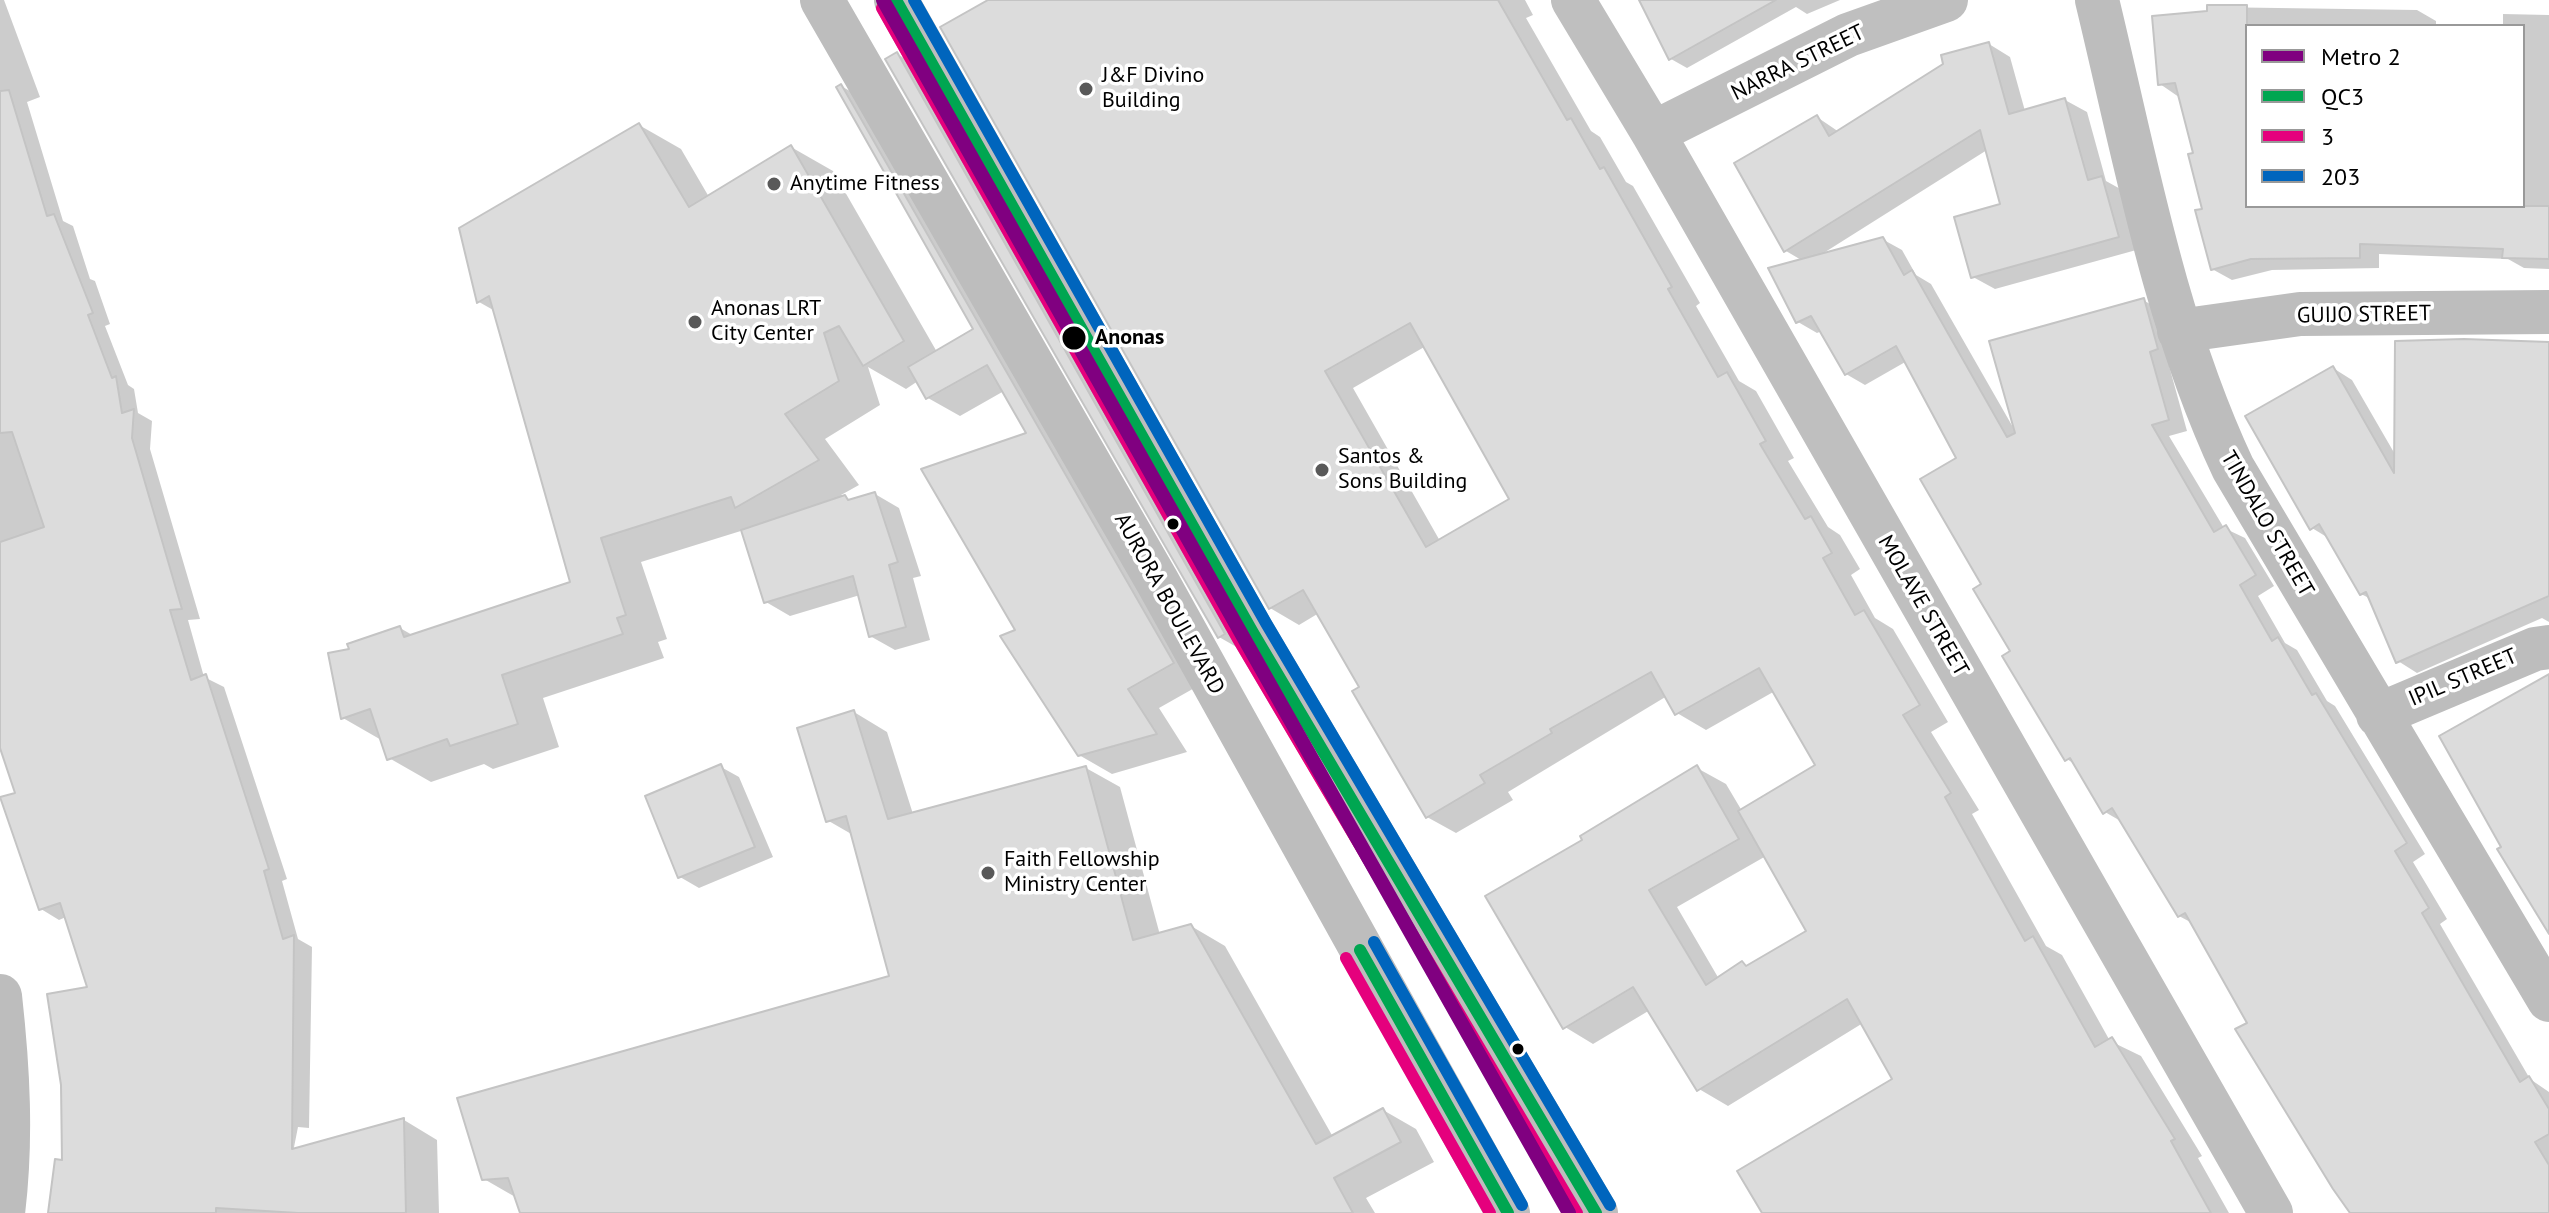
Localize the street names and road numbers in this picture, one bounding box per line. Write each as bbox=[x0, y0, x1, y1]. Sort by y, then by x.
street label: NARRA STREET bbox=[1727, 19, 1869, 107]
street label: GUIJO STREET bbox=[2297, 301, 2431, 329]
street label: TINDALO STREET bbox=[2215, 446, 2319, 602]
street label: AURORA BOULEVARD bbox=[1108, 509, 1230, 699]
street label: MOLAVE STREET bbox=[1872, 531, 1974, 681]
street label: IPIL STREET bbox=[2405, 643, 2521, 713]

